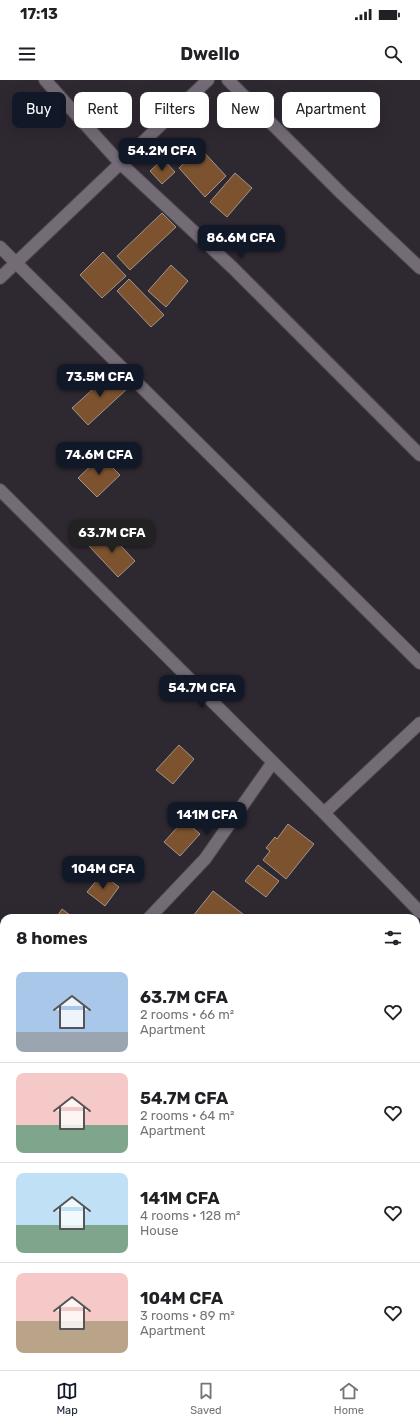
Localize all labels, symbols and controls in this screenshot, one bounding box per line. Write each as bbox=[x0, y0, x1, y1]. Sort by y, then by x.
text: 17:13 bbox=[20, 5, 58, 23]
icon: menu bbox=[16, 43, 38, 65]
text: Dwello bbox=[180, 43, 240, 65]
icon: search bbox=[382, 43, 404, 65]
chip: Buy bbox=[12, 92, 66, 128]
chip: Rent bbox=[74, 92, 132, 128]
chip: Filters bbox=[140, 92, 209, 128]
chip: New bbox=[217, 92, 274, 128]
chip: Apartment bbox=[282, 92, 380, 128]
pin: 54.2M CFA bbox=[116, 138, 208, 172]
text: 54.2M CFA bbox=[128, 143, 196, 158]
pin: 86.6M CFA bbox=[195, 225, 287, 259]
text: 86.6M CFA bbox=[207, 230, 275, 245]
pin: 73.5M CFA bbox=[54, 364, 146, 398]
text: 73.5M CFA bbox=[66, 369, 134, 384]
pin: 74.6M CFA bbox=[53, 442, 145, 476]
text: 74.6M CFA bbox=[65, 447, 133, 462]
pin: 63.7M CFA bbox=[66, 520, 158, 554]
text: 63.7M CFA bbox=[78, 525, 146, 540]
pin: 54.7M CFA bbox=[156, 675, 248, 709]
text: 54.7M CFA bbox=[168, 680, 236, 695]
pin: 141M CFA bbox=[166, 802, 248, 836]
text: 141M CFA bbox=[177, 807, 237, 822]
pin: 104M CFA bbox=[62, 856, 144, 890]
text: 104M CFA bbox=[71, 861, 135, 876]
icon: filters bbox=[382, 927, 404, 949]
text: 8 homes bbox=[16, 928, 88, 948]
text: 63.7M CFA bbox=[140, 987, 228, 1007]
icon: home bbox=[48, 988, 96, 1036]
icon: heart bbox=[382, 1001, 404, 1023]
text: 2 rooms · 66 m² bbox=[140, 1007, 234, 1022]
text: Apartment bbox=[140, 1022, 205, 1037]
text: 54.7M CFA bbox=[140, 1088, 228, 1108]
icon: home bbox=[48, 1089, 96, 1137]
icon: heart bbox=[382, 1102, 404, 1124]
text: 2 rooms · 64 m² bbox=[140, 1108, 235, 1123]
text: Apartment bbox=[140, 1123, 205, 1138]
text: 141M CFA bbox=[140, 1188, 220, 1208]
icon: home bbox=[48, 1189, 96, 1237]
icon: heart bbox=[382, 1202, 404, 1224]
text: 4 rooms · 128 m² bbox=[140, 1208, 240, 1223]
text: House bbox=[140, 1223, 178, 1238]
text: 104M CFA bbox=[140, 1288, 223, 1308]
icon: home bbox=[48, 1289, 96, 1337]
icon: heart bbox=[382, 1302, 404, 1324]
text: 3 rooms · 89 m² bbox=[140, 1308, 235, 1323]
text: Apartment bbox=[140, 1323, 205, 1338]
tab: Map bbox=[56, 1380, 78, 1417]
tab: Saved bbox=[190, 1380, 222, 1417]
tab: Home bbox=[334, 1380, 364, 1417]

